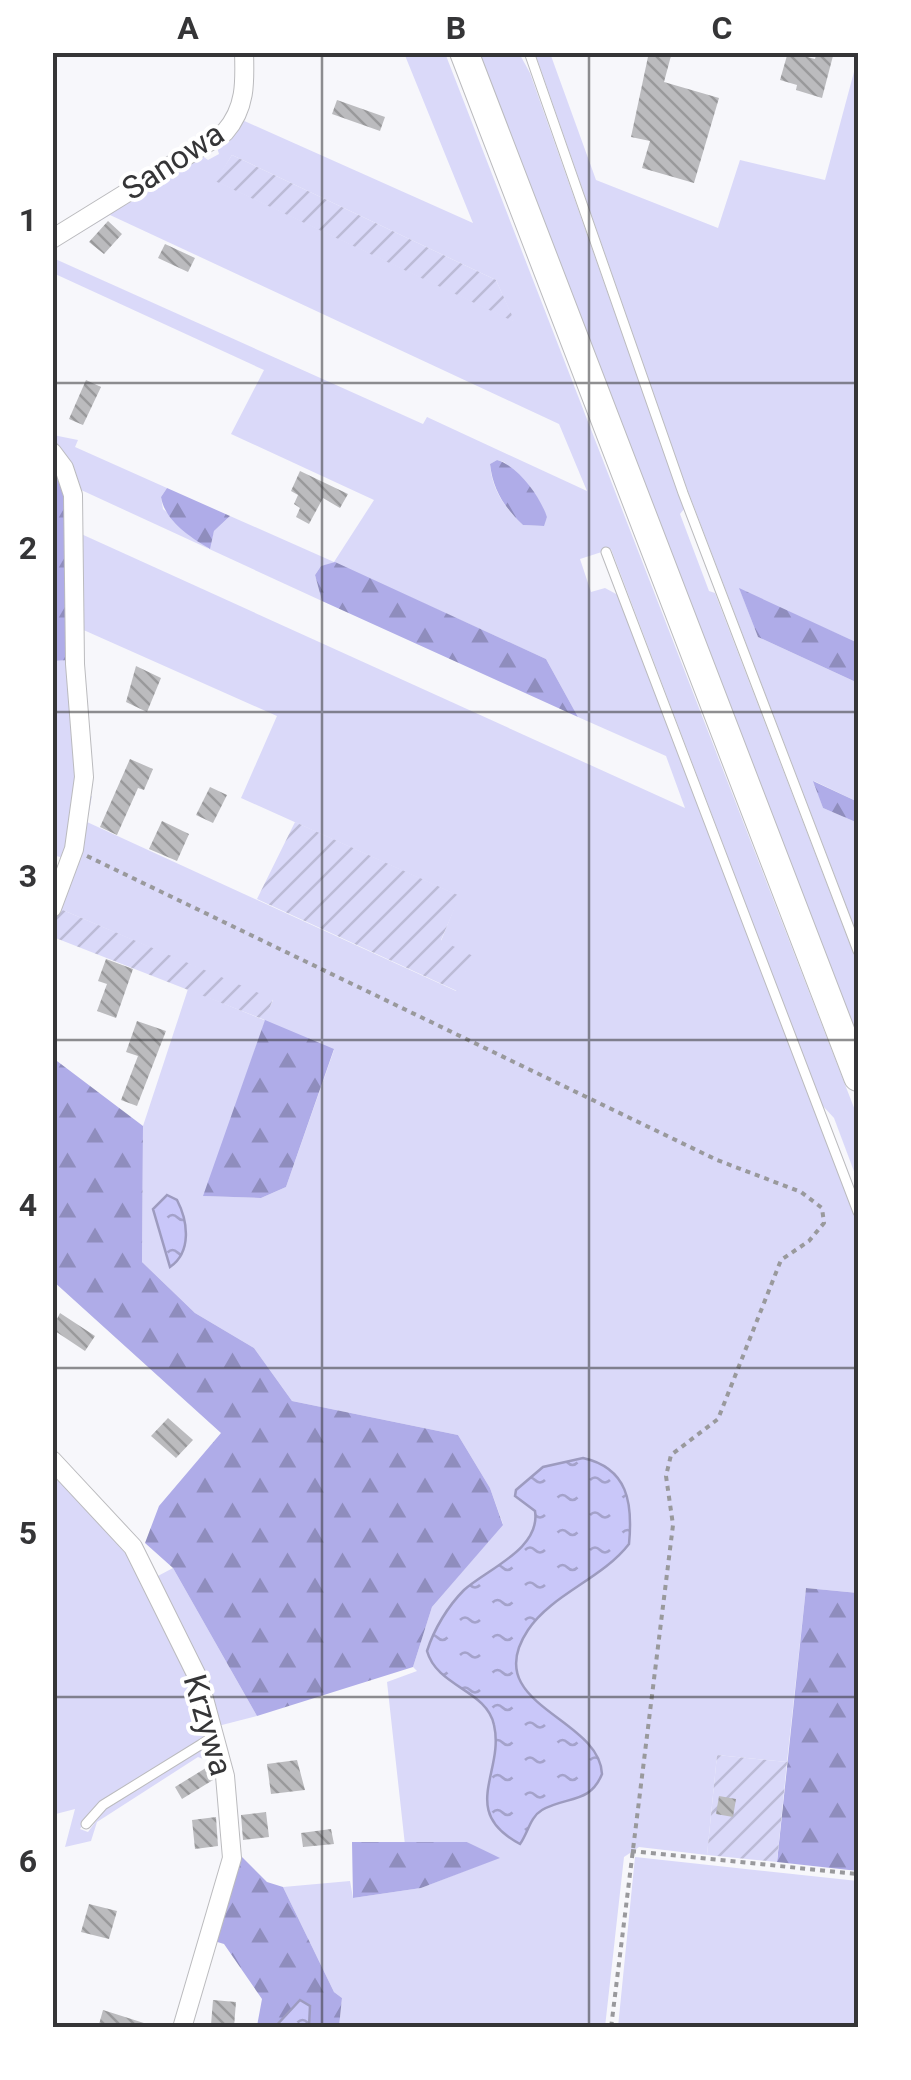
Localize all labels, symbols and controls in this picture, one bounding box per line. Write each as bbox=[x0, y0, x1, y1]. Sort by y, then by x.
text: A bbox=[177, 9, 199, 47]
text: B bbox=[446, 9, 466, 47]
text: C bbox=[712, 9, 732, 47]
street label: Sanowa bbox=[115, 114, 231, 208]
text: 1 bbox=[19, 201, 37, 239]
text: 2 bbox=[19, 529, 37, 567]
text: 3 bbox=[19, 857, 37, 895]
text: 4 bbox=[19, 1186, 37, 1224]
text: 5 bbox=[19, 1514, 37, 1552]
street label: Krzywa bbox=[175, 1670, 241, 1780]
text: 6 bbox=[19, 1842, 37, 1880]

